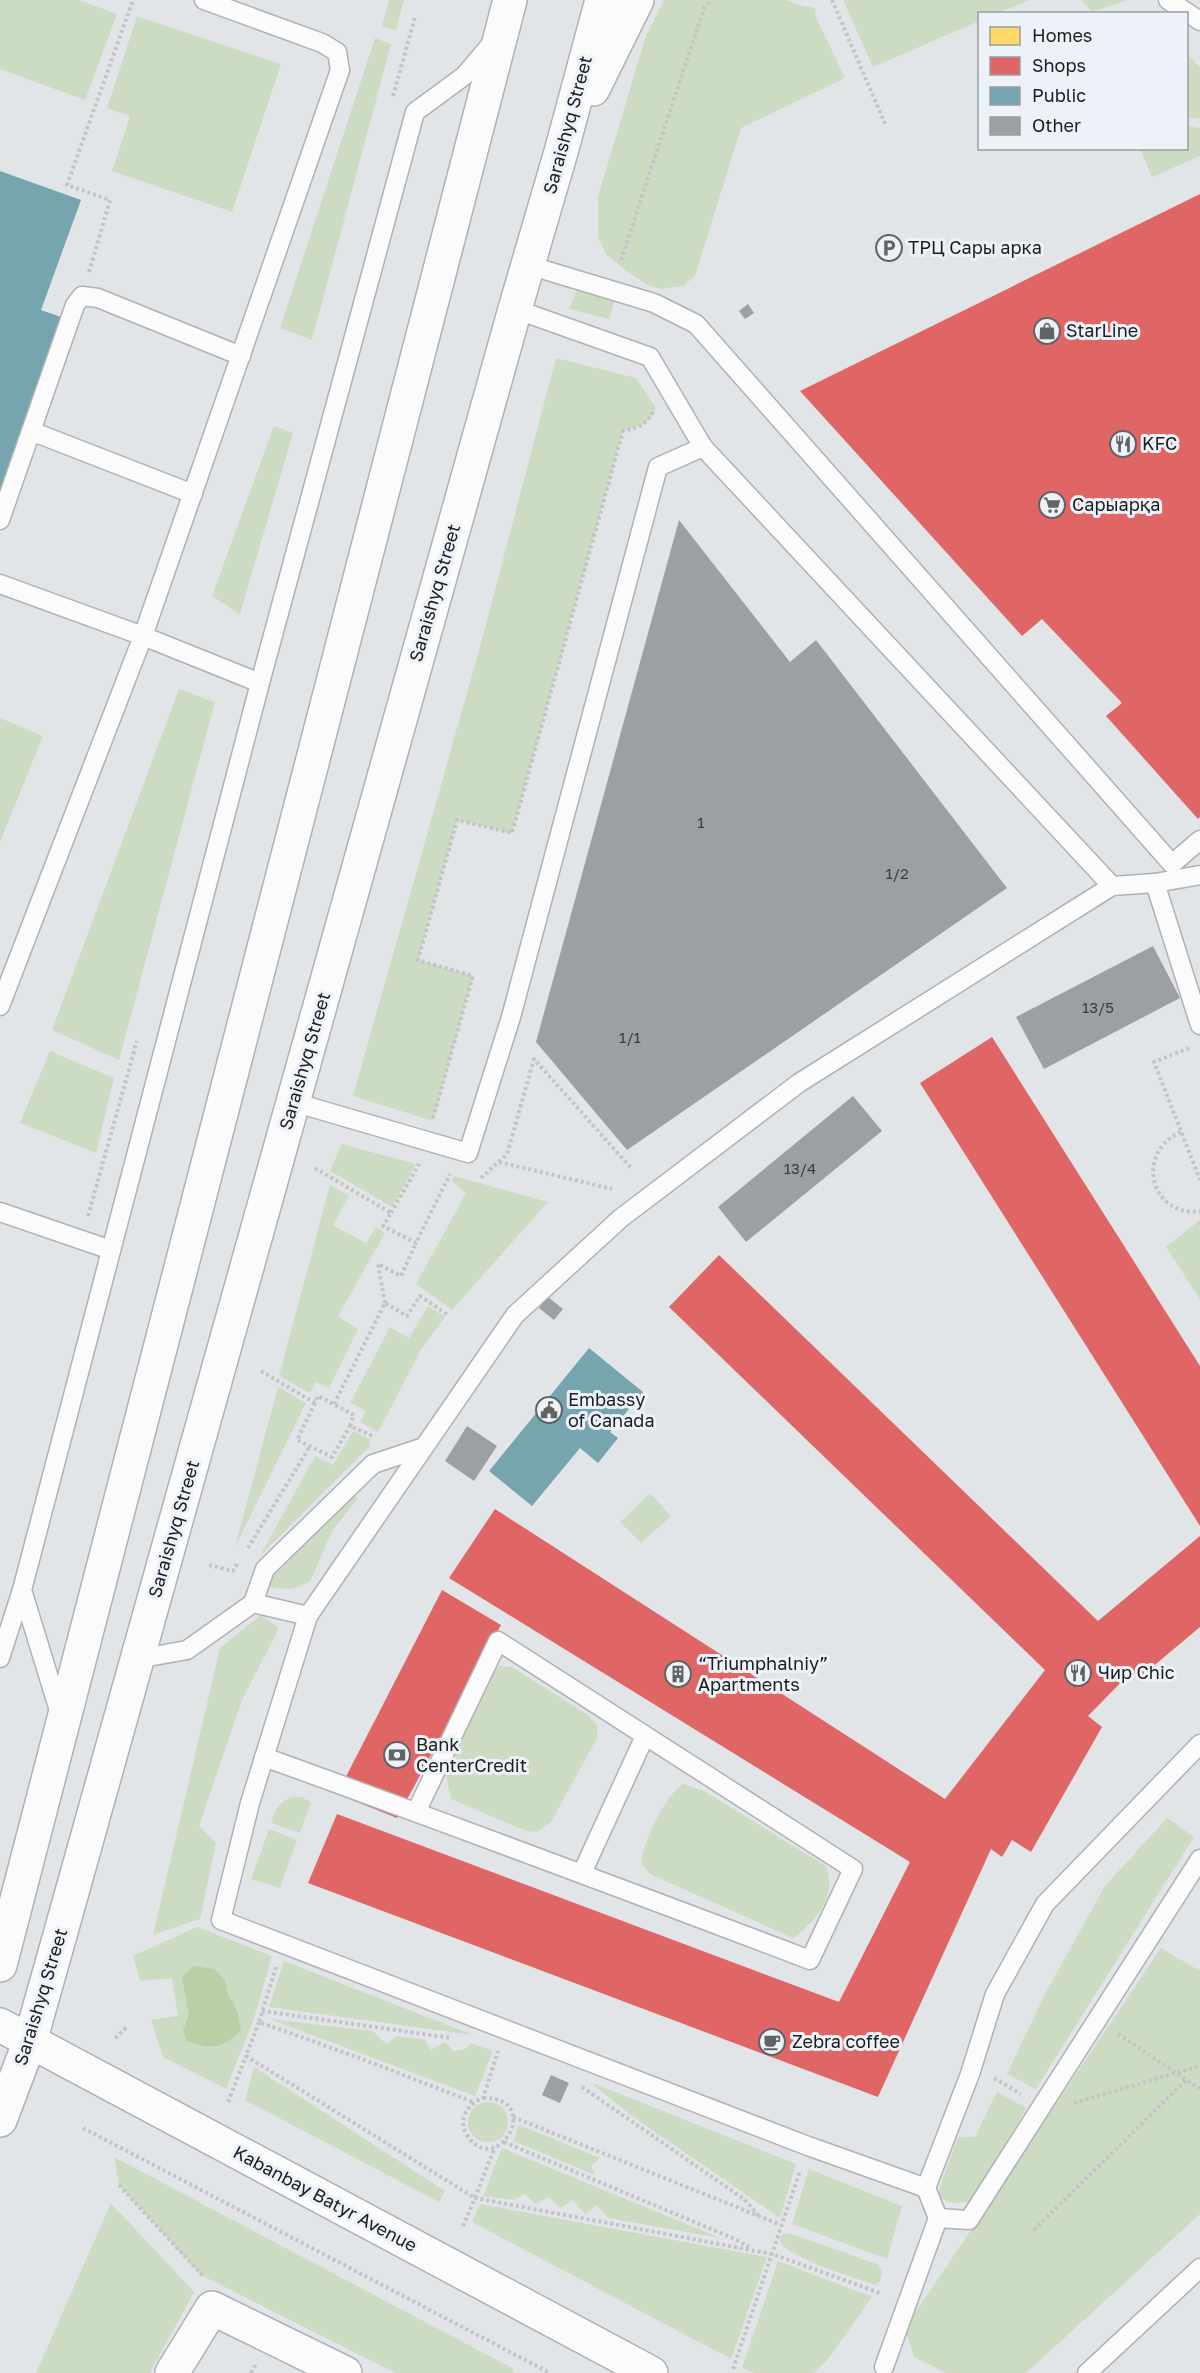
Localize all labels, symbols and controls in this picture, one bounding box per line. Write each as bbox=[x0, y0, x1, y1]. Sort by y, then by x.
legend bbox=[978, 12, 1188, 150]
text: Homes bbox=[1032, 24, 1092, 46]
street label: Saraishyq Street bbox=[538, 53, 596, 196]
text: Shops bbox=[1032, 54, 1086, 76]
text: Public bbox=[1032, 84, 1086, 106]
text: Other bbox=[1032, 114, 1081, 136]
parking icon: ТРЦ Сары арка bbox=[874, 233, 904, 263]
place label: ТРЦ Сары арка bbox=[908, 236, 1042, 258]
shop icon: StarLine bbox=[1032, 316, 1062, 346]
place label: StarLine bbox=[1066, 319, 1138, 341]
restaurant icon: KFC bbox=[1108, 429, 1138, 459]
place label: KFC bbox=[1142, 432, 1177, 454]
supermarket icon: Сарыарқа bbox=[1037, 490, 1067, 520]
place label: Сарыарқа bbox=[1072, 493, 1160, 515]
street label: Saraishyq Street bbox=[404, 521, 464, 664]
house number: 1 bbox=[697, 813, 705, 831]
house number: 1/2 bbox=[885, 864, 909, 882]
street label: Saraishyq Street bbox=[274, 989, 334, 1132]
house number: 13/5 bbox=[1082, 998, 1114, 1016]
house number: 1/1 bbox=[619, 1028, 641, 1046]
house number: 13/4 bbox=[784, 1159, 816, 1177]
place label: Embassy of Canada bbox=[568, 1388, 655, 1431]
public building icon: Embassy of Canada bbox=[534, 1395, 564, 1425]
street label: Saraishyq Street bbox=[143, 1457, 203, 1600]
place label: “Triumphalniy” Apartments bbox=[698, 1652, 828, 1695]
restaurant icon: Чир Chic bbox=[1063, 1658, 1093, 1688]
building icon: “Triumphalniy” Apartments bbox=[663, 1659, 693, 1689]
place label: Чир Chic bbox=[1098, 1661, 1175, 1683]
place label: Bank CenterCredit bbox=[416, 1733, 527, 1776]
bank icon: Bank CenterCredit bbox=[382, 1740, 412, 1770]
street label: Saraishyq Street bbox=[9, 1925, 71, 2068]
cafe icon: Zebra coffee bbox=[757, 2027, 787, 2057]
place label: Zebra coffee bbox=[792, 2030, 900, 2052]
street label: Kabanbay Batyr Avenue bbox=[230, 2140, 421, 2256]

